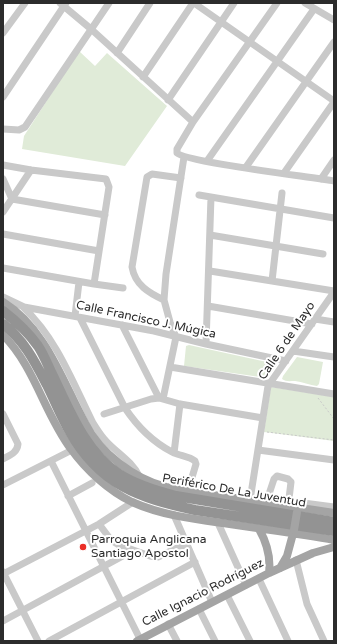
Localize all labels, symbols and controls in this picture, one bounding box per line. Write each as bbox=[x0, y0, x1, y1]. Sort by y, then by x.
street label: Calle Francisco J. Múgica bbox=[75, 298, 217, 342]
street label: Calle 6 de Mayo bbox=[256, 299, 318, 383]
street label: Periférico De La Juventud bbox=[161, 471, 307, 511]
place label: Parroquia Anglicana Santiago Apostol bbox=[91, 533, 206, 561]
marker: Parroquia Anglicana Santiago Apostol bbox=[78, 542, 88, 552]
street label: Calle Ignacio Rodríguez bbox=[140, 556, 266, 630]

